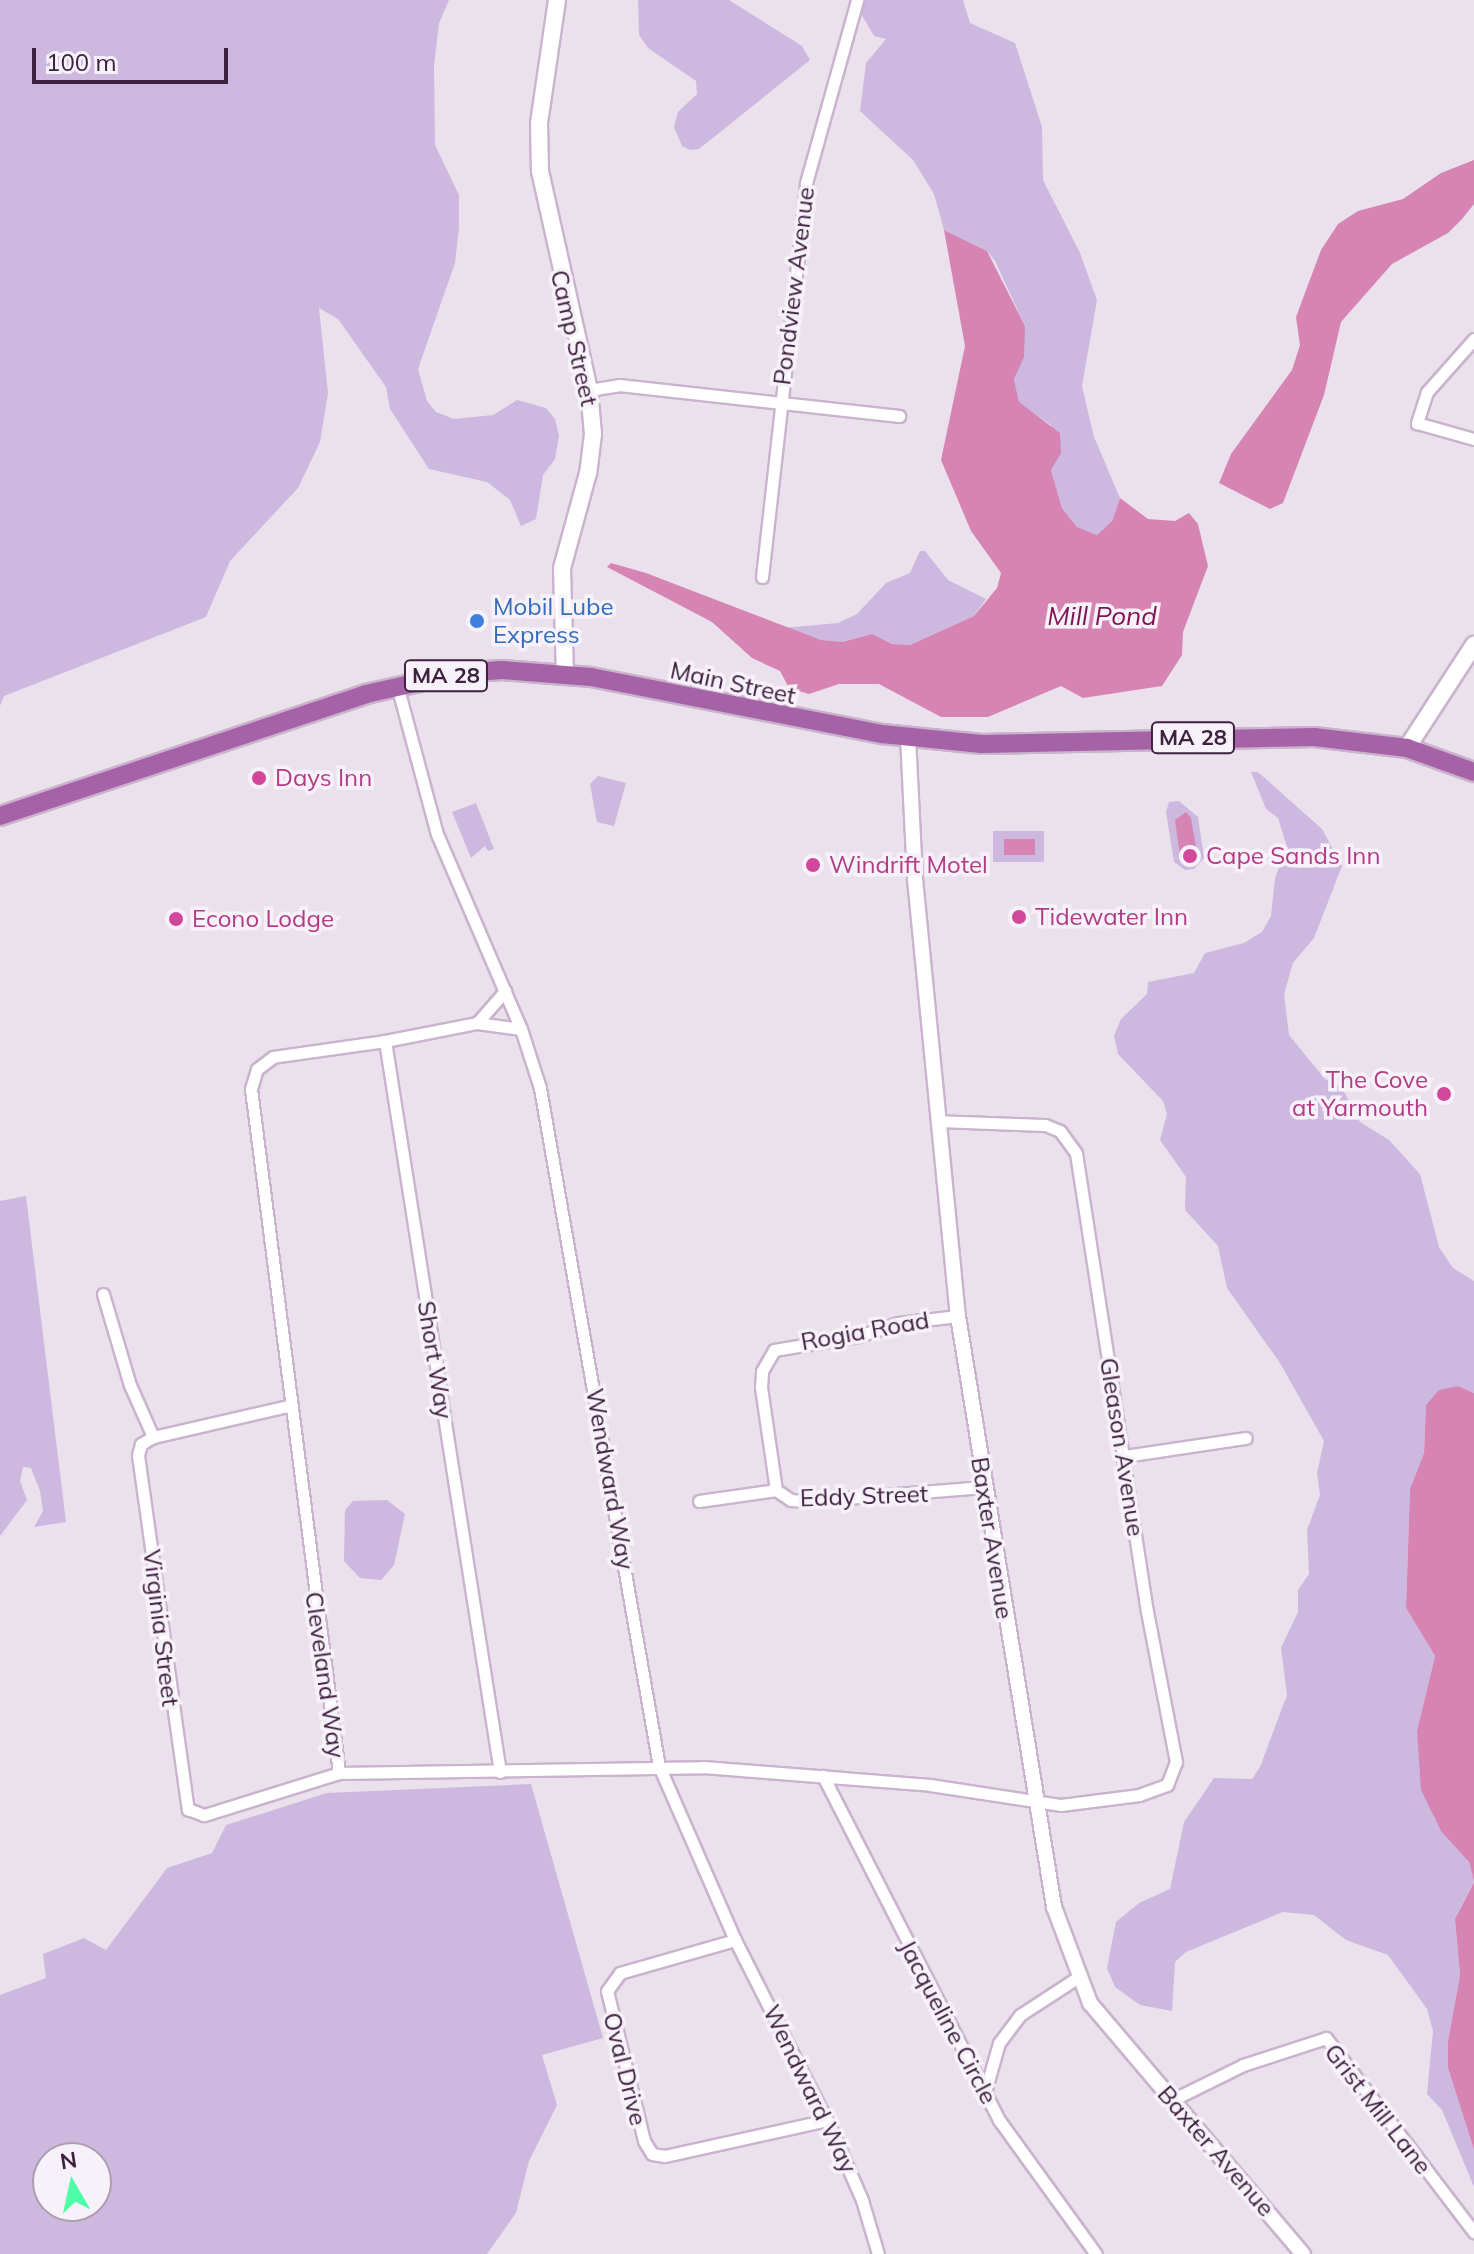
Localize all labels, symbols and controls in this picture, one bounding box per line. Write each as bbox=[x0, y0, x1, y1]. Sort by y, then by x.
scale bar bbox=[36, 32, 232, 82]
text: 100 m bbox=[46, 47, 117, 77]
street label: Pondview Avenue bbox=[768, 185, 820, 387]
street label: Camp Street bbox=[544, 267, 604, 409]
place label: Mobil Lube Express bbox=[493, 593, 614, 649]
water label: Mill Pond bbox=[1047, 600, 1157, 632]
marker: Mobil Lube Express bbox=[468, 612, 486, 630]
street label: Main Street bbox=[668, 656, 798, 710]
road number: MA 28 bbox=[402, 658, 490, 694]
road number: MA 28 bbox=[1149, 720, 1237, 756]
place label: Days Inn bbox=[275, 764, 372, 792]
marker: Days Inn bbox=[250, 769, 268, 787]
place label: Cape Sands Inn bbox=[1206, 842, 1380, 870]
marker: Cape Sands Inn bbox=[1181, 847, 1199, 865]
place label: Windrift Motel bbox=[829, 851, 988, 879]
marker: Windrift Motel bbox=[804, 856, 822, 874]
place label: Tidewater Inn bbox=[1035, 903, 1188, 931]
place label: Econo Lodge bbox=[192, 905, 334, 933]
marker: Tidewater Inn bbox=[1010, 908, 1028, 926]
marker: Econo Lodge bbox=[167, 910, 185, 928]
place label: The Cove at Yarmouth bbox=[1292, 1066, 1428, 1122]
marker: The Cove at Yarmouth bbox=[1435, 1085, 1453, 1103]
street label: Short Way bbox=[411, 1299, 459, 1421]
street label: Rogia Road bbox=[799, 1306, 931, 1356]
street label: Gleason Avenue bbox=[1094, 1356, 1150, 1538]
street label: Wendward Way bbox=[580, 1386, 640, 1572]
street label: Baxter Avenue bbox=[965, 1455, 1019, 1621]
street label: Eddy Street bbox=[799, 1479, 929, 1513]
street label: Virginia Street bbox=[137, 1548, 185, 1708]
street label: Cleveland Way bbox=[299, 1590, 351, 1760]
street label: Jacqueline Circle bbox=[893, 1935, 1003, 2109]
street label: Wendward Way bbox=[757, 2000, 863, 2178]
street label: Oval Drive bbox=[597, 2010, 653, 2128]
street label: Grist Mill Lane bbox=[1318, 2038, 1438, 2180]
street label: Baxter Avenue bbox=[1152, 2080, 1280, 2222]
north arrow bbox=[32, 2142, 112, 2222]
text: N bbox=[58, 2145, 79, 2175]

